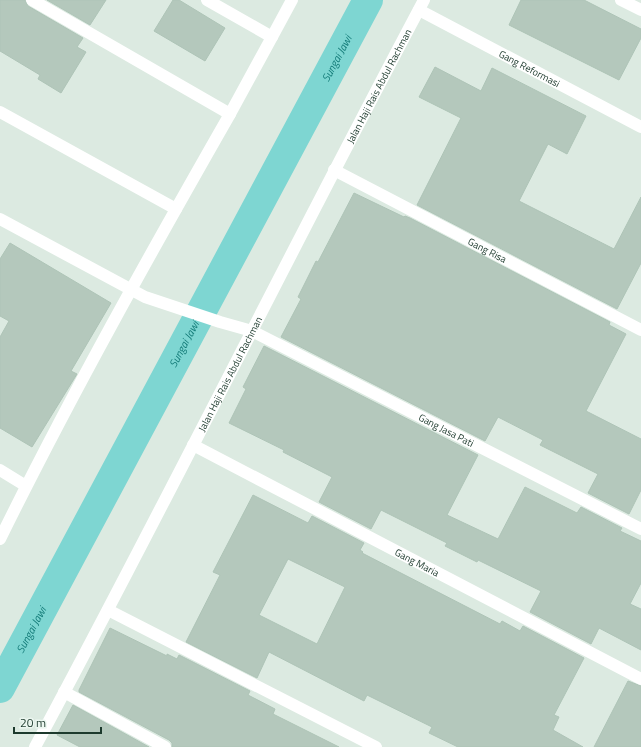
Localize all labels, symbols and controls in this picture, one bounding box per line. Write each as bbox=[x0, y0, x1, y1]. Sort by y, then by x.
street label: Jalan Haji Rais Abdul Rachman bbox=[343, 26, 415, 146]
water label: Sungai Jawi bbox=[318, 31, 357, 84]
street label: Gang Reformasi bbox=[496, 46, 563, 91]
street label: Gang Risa bbox=[465, 234, 509, 267]
street label: Jalan Haji Rais Abdul Rachman bbox=[195, 314, 266, 434]
water label: Sungai Jawi bbox=[165, 317, 204, 370]
street label: Gang Jasa Pati bbox=[416, 410, 476, 451]
street label: Gang Maria bbox=[392, 545, 442, 580]
water label: Sungai Jawi bbox=[12, 602, 51, 656]
scale bar bbox=[14, 709, 101, 735]
text: 20 m bbox=[20, 713, 46, 732]

